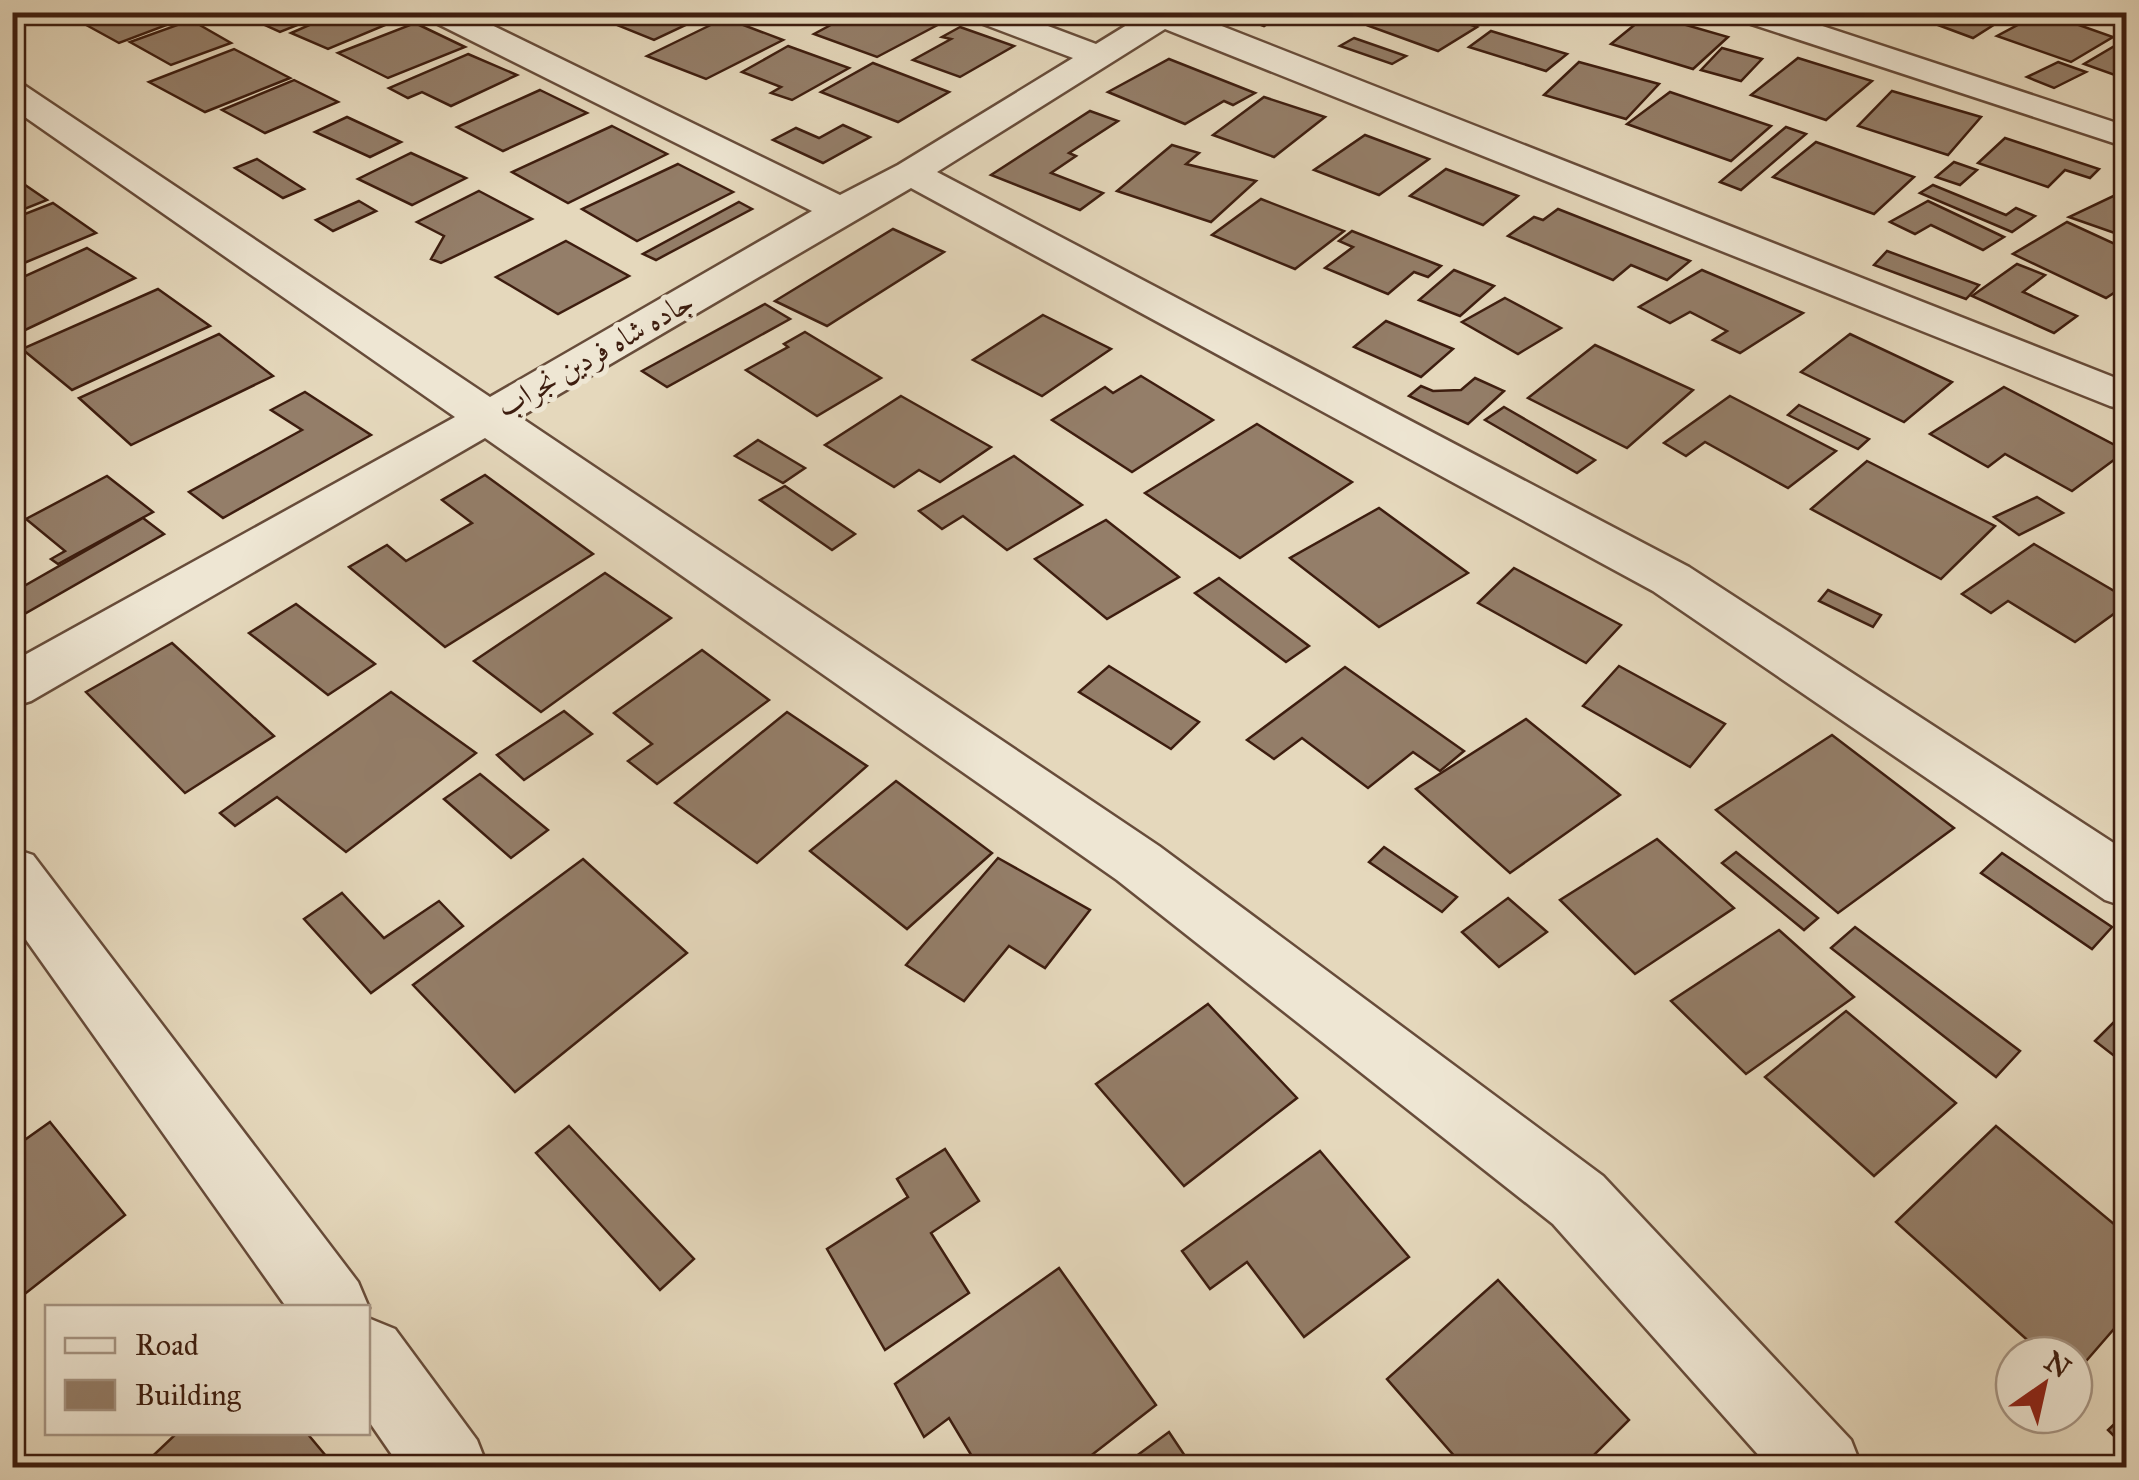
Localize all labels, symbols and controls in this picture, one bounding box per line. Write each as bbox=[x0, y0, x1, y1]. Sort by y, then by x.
street label: جاده شاه فردین نجراب bbox=[490, 283, 700, 426]
legend bbox=[45, 1305, 370, 1435]
text: Road bbox=[135, 1327, 199, 1363]
north arrow bbox=[1994, 1335, 2094, 1435]
text: N bbox=[2038, 1344, 2078, 1386]
text: Building bbox=[135, 1377, 242, 1413]

